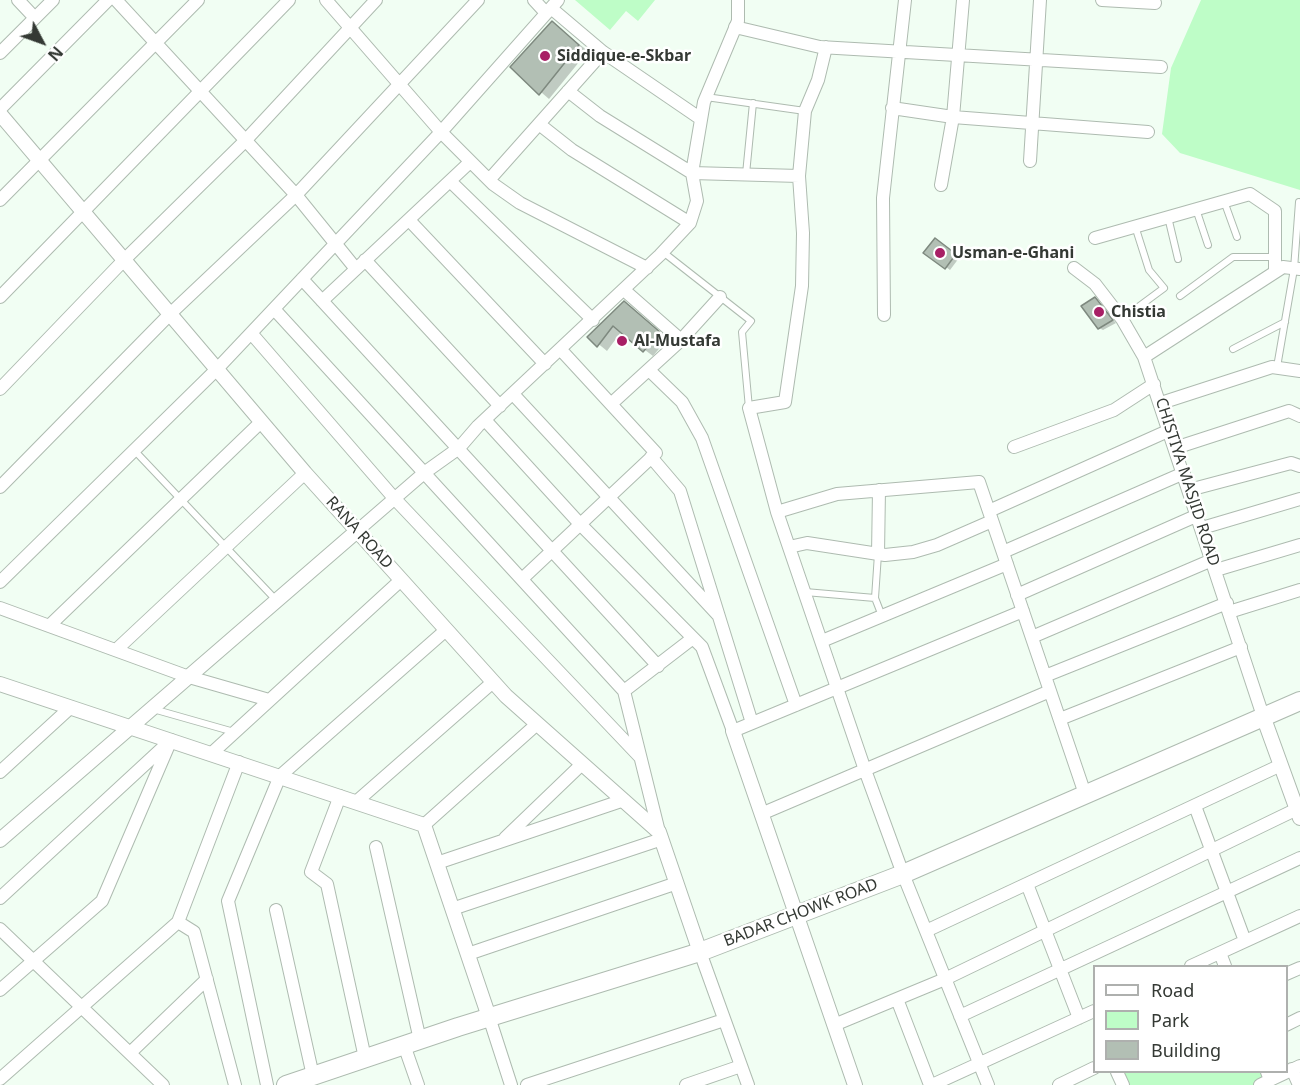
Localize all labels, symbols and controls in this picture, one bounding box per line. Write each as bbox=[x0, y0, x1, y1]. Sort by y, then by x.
north arrow bbox=[12, 12, 72, 72]
text: N bbox=[43, 42, 68, 66]
place label: Siddique-e-Skbar bbox=[557, 46, 691, 66]
marker: Siddique-e-Skbar bbox=[538, 49, 552, 63]
place label: Usman-e-Ghani bbox=[952, 243, 1074, 263]
marker: Usman-e-Ghani bbox=[933, 246, 947, 260]
place label: Chistia bbox=[1111, 302, 1166, 322]
marker: Chistia bbox=[1092, 305, 1106, 319]
place label: Al-Mustafa bbox=[634, 331, 721, 351]
marker: Al-Mustafa bbox=[615, 334, 629, 348]
street label: CHISTIYA MASJID ROAD bbox=[1151, 395, 1223, 569]
street label: RANA ROAD bbox=[322, 493, 396, 573]
street label: BADAR CHOWK ROAD bbox=[721, 875, 881, 951]
legend bbox=[1093, 965, 1288, 1073]
text: Road bbox=[1151, 978, 1194, 1002]
text: Park bbox=[1151, 1008, 1189, 1032]
text: Building bbox=[1151, 1038, 1221, 1062]

